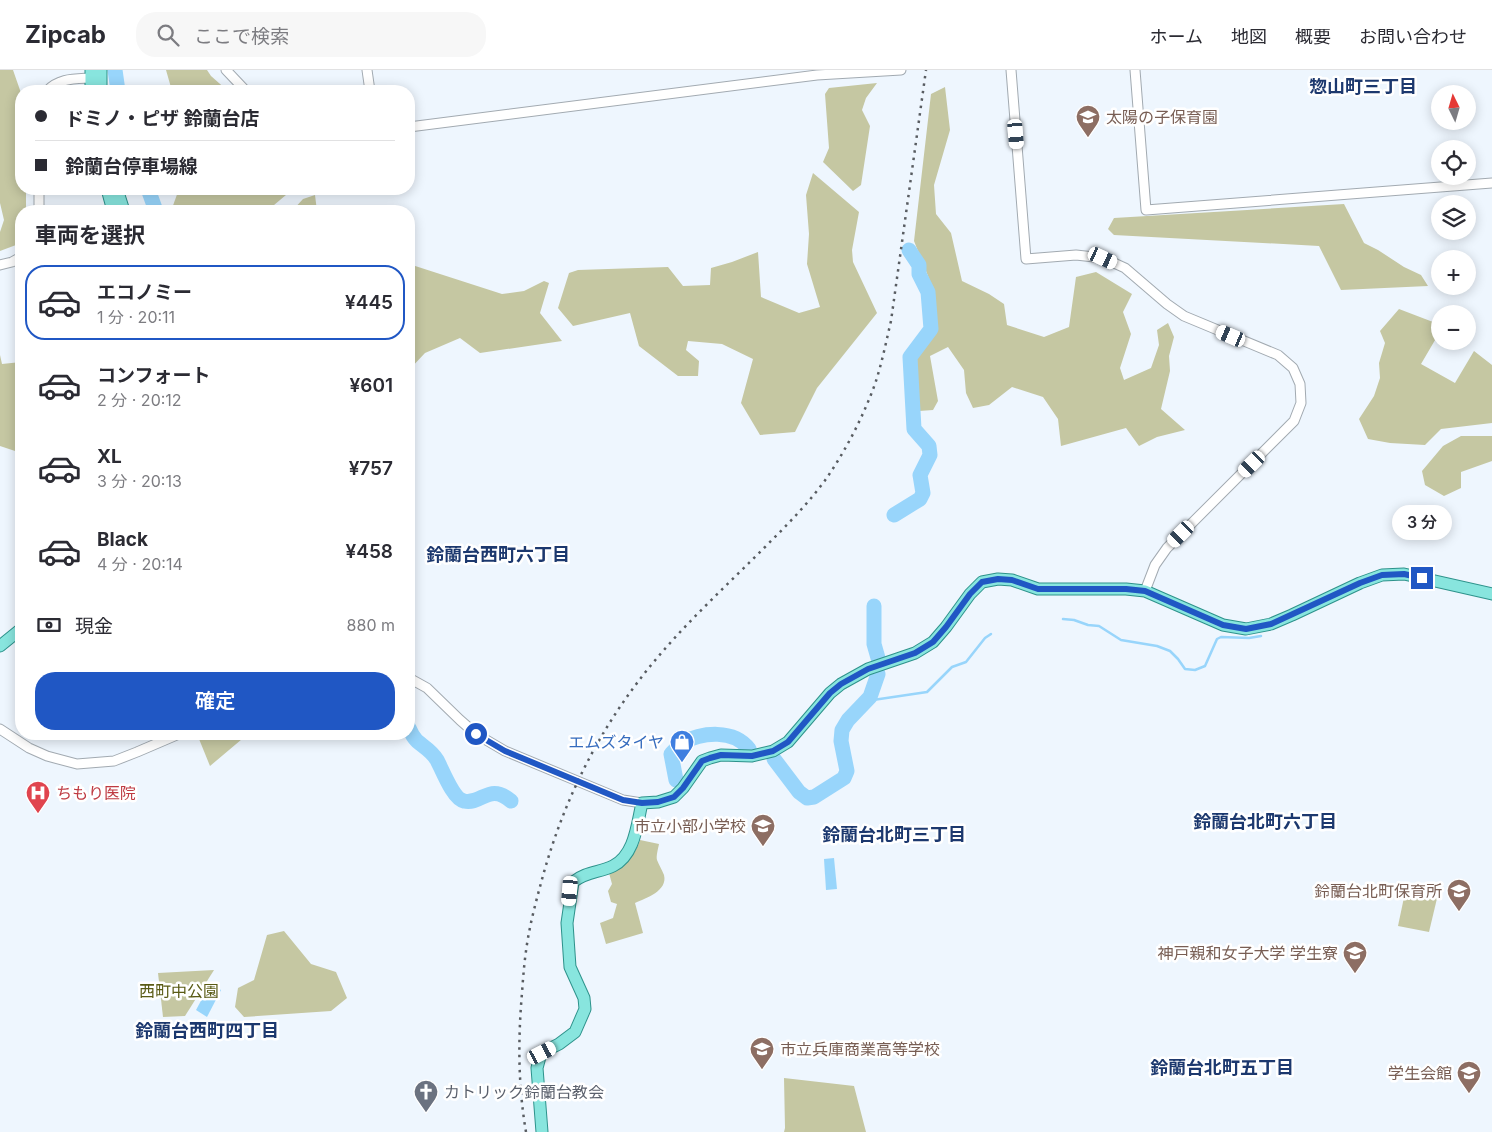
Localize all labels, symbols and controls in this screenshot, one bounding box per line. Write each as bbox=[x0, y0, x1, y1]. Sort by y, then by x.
search box bbox=[136, 12, 486, 57]
text: Zipcab bbox=[25, 20, 106, 49]
icon: search bbox=[154, 21, 182, 49]
text: ここで検索 bbox=[194, 25, 289, 48]
text: ホーム bbox=[1150, 26, 1203, 47]
text: 地図 bbox=[1231, 26, 1267, 47]
text: 概要 bbox=[1295, 26, 1331, 47]
text: お問い合わせ bbox=[1359, 26, 1467, 47]
district label: 惣山町三丁目 bbox=[1309, 76, 1417, 97]
north arrow bbox=[1431, 85, 1476, 130]
map controls bbox=[1431, 85, 1476, 350]
school or university icon: 太陽の子保育園 bbox=[1075, 104, 1101, 138]
text: ドミノ・ピザ 鈴蘭台店 bbox=[65, 107, 260, 130]
place label: 太陽の子保育園 bbox=[1106, 107, 1218, 127]
car bbox=[1007, 118, 1024, 150]
button: locate bbox=[1431, 140, 1476, 185]
text: 鈴蘭台停車場線 bbox=[65, 155, 198, 178]
button: layers bbox=[1431, 195, 1476, 240]
text: 車両を選択 bbox=[35, 222, 145, 248]
car bbox=[1086, 245, 1119, 271]
button: + bbox=[1431, 250, 1476, 295]
icon: car bbox=[37, 280, 82, 325]
text: エコノミー bbox=[97, 281, 192, 304]
text: ¥445 bbox=[345, 291, 393, 314]
button: − bbox=[1431, 305, 1476, 350]
text: 1 分 · 20:11 bbox=[97, 307, 175, 327]
car bbox=[1214, 323, 1247, 349]
icon: car bbox=[37, 363, 82, 408]
text: コンフォート bbox=[97, 364, 210, 387]
text: ¥601 bbox=[350, 374, 393, 397]
text: 2 分 · 20:12 bbox=[97, 390, 182, 410]
text: XL bbox=[97, 445, 122, 468]
icon: car bbox=[37, 446, 82, 491]
car bbox=[1236, 448, 1267, 480]
text: ¥757 bbox=[349, 457, 393, 480]
text: 3 分 · 20:13 bbox=[97, 471, 182, 491]
callout: 3 分 bbox=[1392, 506, 1452, 540]
text: 3 分 bbox=[1407, 512, 1437, 532]
car bbox=[1165, 518, 1196, 550]
text: Black bbox=[97, 528, 148, 551]
icon: car bbox=[37, 529, 82, 574]
text: ¥458 bbox=[346, 540, 393, 563]
district label: 鈴蘭台西町六丁目 bbox=[426, 544, 570, 565]
text: 4 分 · 20:14 bbox=[97, 554, 183, 574]
route end bbox=[1411, 567, 1433, 589]
icon: cash bbox=[35, 611, 63, 639]
text: 現金 bbox=[75, 615, 113, 638]
text: 880 m bbox=[347, 615, 395, 635]
button: 確定 bbox=[35, 672, 395, 730]
route start bbox=[465, 723, 487, 745]
shop icon: エムズタイヤ bbox=[669, 729, 695, 763]
place label: エムズタイヤ bbox=[568, 732, 664, 752]
hospital icon: ちもり医院 bbox=[25, 780, 51, 814]
place label: ちもり医院 bbox=[56, 783, 136, 803]
district label: 鈴蘭台北町六丁目 bbox=[1193, 811, 1337, 832]
school or university icon: 市立小部小学校 bbox=[750, 813, 776, 847]
place label: 市立小部小学校 bbox=[634, 816, 746, 836]
district label: 鈴蘭台北町三丁目 bbox=[822, 824, 966, 845]
car bbox=[561, 875, 578, 907]
school or university icon: 鈴蘭台北町保育所 bbox=[1446, 878, 1472, 912]
place label: 鈴蘭台北町保育所 bbox=[1314, 881, 1442, 901]
school or university icon: 神戸親和女子大学 学生寮 bbox=[1342, 940, 1368, 974]
place label: 神戸親和女子大学 学生寮 bbox=[1157, 943, 1338, 963]
park label: 西町中公園 bbox=[139, 981, 219, 1001]
district label: 鈴蘭台西町四丁目 bbox=[135, 1020, 279, 1041]
school or university icon: 市立兵庫商業高等学校 bbox=[749, 1036, 775, 1070]
place label: 市立兵庫商業高等学校 bbox=[780, 1039, 940, 1059]
car bbox=[525, 1040, 558, 1066]
district label: 鈴蘭台北町五丁目 bbox=[1150, 1057, 1294, 1078]
school or university icon: 学生会館 bbox=[1456, 1060, 1482, 1094]
place label: 学生会館 bbox=[1388, 1063, 1452, 1083]
church icon: カトリック鈴蘭台教会 bbox=[413, 1079, 439, 1113]
place label: カトリック鈴蘭台教会 bbox=[444, 1082, 604, 1102]

